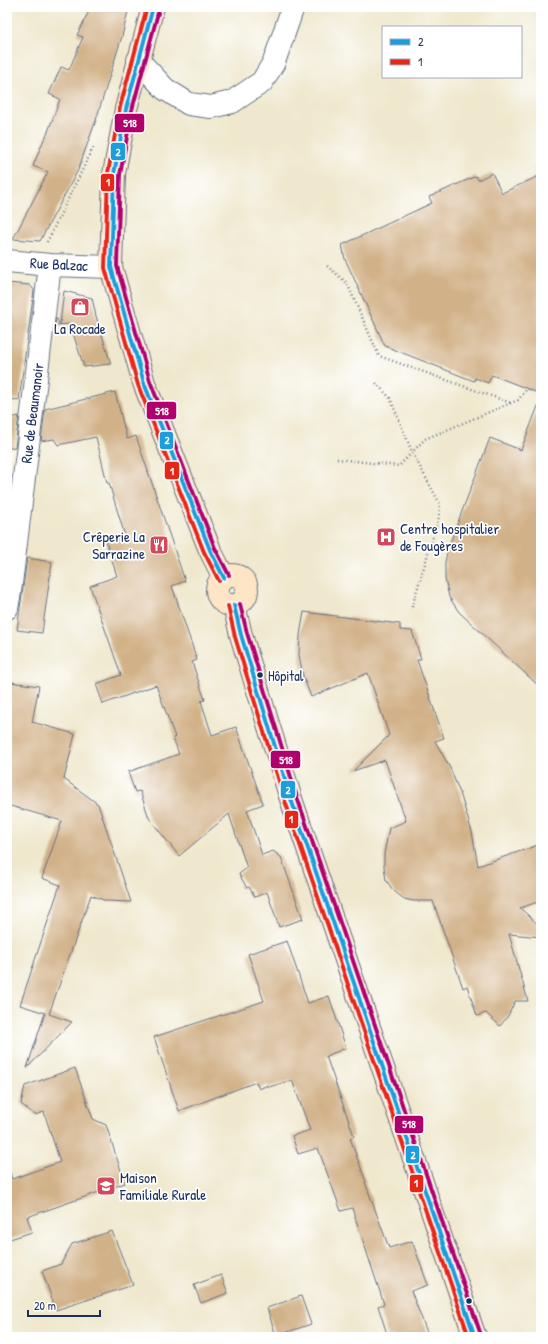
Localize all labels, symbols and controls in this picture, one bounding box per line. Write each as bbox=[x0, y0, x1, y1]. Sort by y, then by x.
legend bbox=[382, 26, 522, 78]
text: 2 bbox=[418, 33, 424, 50]
text: 1 bbox=[418, 53, 422, 70]
line badge: 518 bbox=[114, 113, 145, 133]
text: 518 bbox=[123, 116, 137, 130]
line badge: 2 bbox=[110, 142, 126, 161]
text: 2 bbox=[115, 145, 121, 159]
line badge: 1 bbox=[100, 173, 115, 192]
text: 1 bbox=[106, 175, 110, 189]
street label: Rue Balzac bbox=[30, 252, 89, 276]
shop icon: La Rocade bbox=[69, 296, 91, 318]
place label: La Rocade bbox=[54, 318, 106, 339]
street label: Rue de Beaumanoir bbox=[15, 361, 49, 464]
line badge: 518 bbox=[146, 401, 177, 420]
text: 518 bbox=[155, 404, 169, 418]
line badge: 2 bbox=[159, 431, 174, 450]
text: 2 bbox=[164, 433, 170, 447]
line badge: 1 bbox=[164, 461, 180, 480]
text: 1 bbox=[170, 464, 174, 478]
place label: Centre hospitalier de Fougères bbox=[400, 518, 500, 556]
place label: Crêperie La Sarrazine bbox=[83, 526, 145, 564]
hospital icon: Centre hospitalier de Fougères bbox=[375, 526, 397, 548]
restaurant icon: Crêperie La Sarrazine bbox=[148, 534, 170, 556]
place label: Hôpital bbox=[268, 666, 304, 686]
marker: Hôpital bbox=[255, 670, 265, 680]
line badge: 518 bbox=[270, 750, 301, 769]
text: 518 bbox=[279, 753, 293, 767]
line badge: 2 bbox=[280, 780, 296, 799]
text: 2 bbox=[285, 783, 291, 797]
line badge: 1 bbox=[284, 810, 299, 829]
text: 1 bbox=[289, 812, 293, 826]
line badge: 518 bbox=[394, 1115, 424, 1134]
text: 518 bbox=[402, 1117, 416, 1131]
line badge: 2 bbox=[405, 1145, 420, 1164]
text: 2 bbox=[410, 1148, 416, 1162]
place label: Maison Familiale Rurale bbox=[119, 1167, 206, 1205]
line badge: 1 bbox=[409, 1174, 424, 1193]
school or university icon: Maison Familiale Rurale bbox=[95, 1175, 117, 1197]
text: 1 bbox=[414, 1176, 418, 1190]
scale bar bbox=[28, 1292, 100, 1318]
unlabelled marker bbox=[464, 1296, 474, 1306]
text: 20 m bbox=[34, 1297, 56, 1314]

